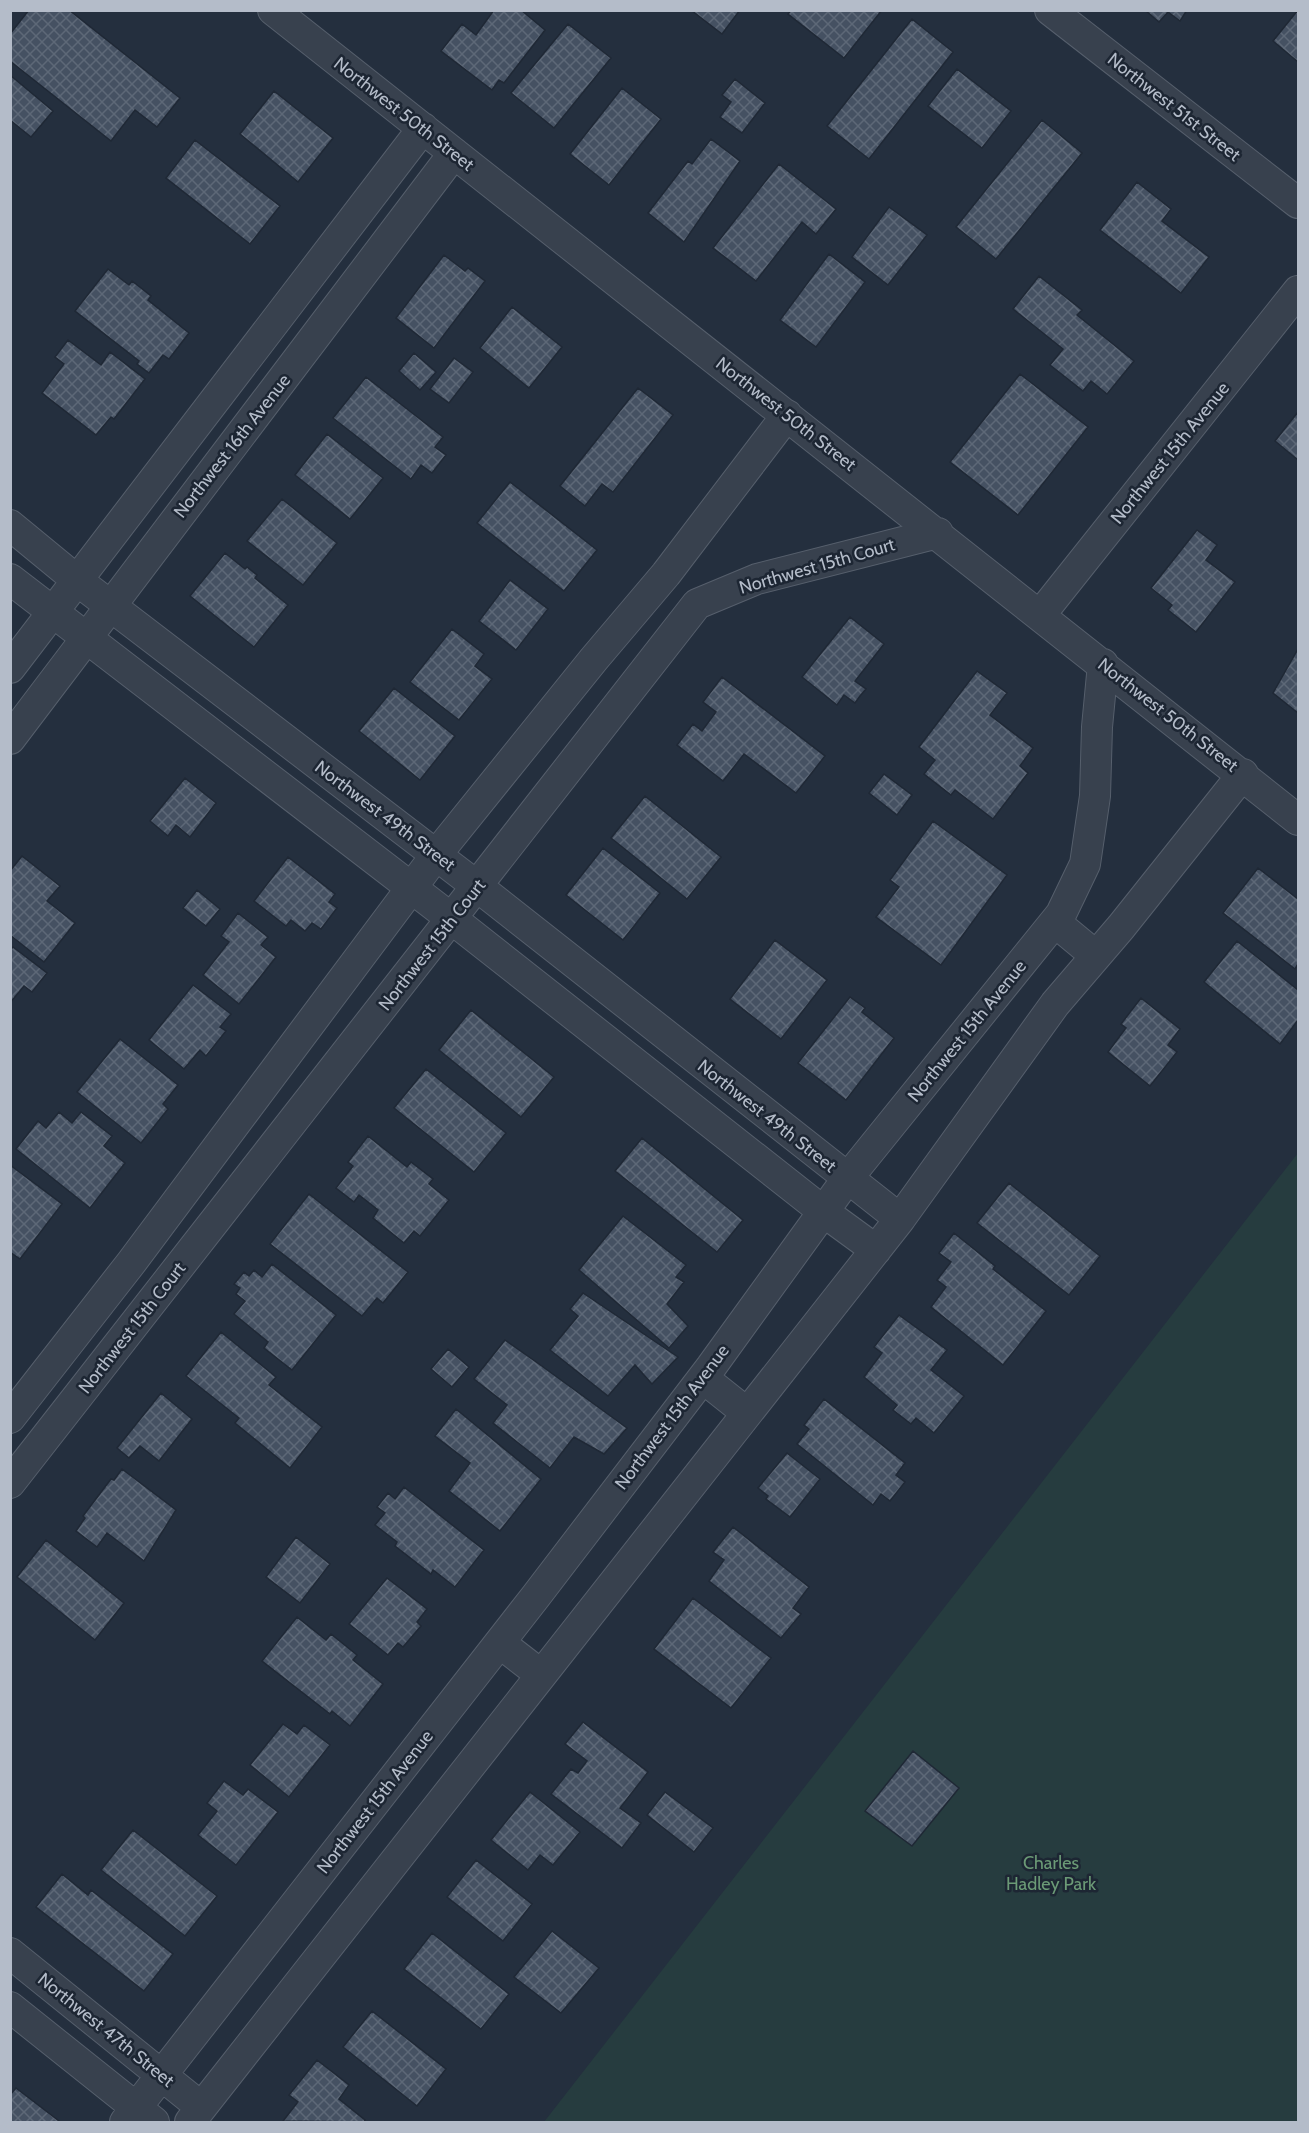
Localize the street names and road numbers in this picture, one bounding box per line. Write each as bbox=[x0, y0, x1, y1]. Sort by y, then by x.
street label: Northwest 51st Street bbox=[1103, 48, 1245, 166]
street label: Northwest 50th Street bbox=[330, 52, 478, 176]
street label: Northwest 50th Street bbox=[712, 352, 860, 476]
street label: Northwest 16th Avenue bbox=[169, 370, 295, 522]
street label: Northwest 15th Avenue bbox=[1106, 378, 1234, 528]
street label: Northwest 15th Court bbox=[737, 533, 897, 599]
street label: Northwest 50th Street bbox=[1094, 653, 1242, 777]
street label: Northwest 49th Street bbox=[310, 756, 460, 876]
street label: Northwest 15th Court bbox=[374, 875, 490, 1015]
street label: Northwest 15th Avenue bbox=[903, 956, 1031, 1106]
street label: Northwest 49th Street bbox=[693, 1055, 841, 1177]
street label: Northwest 15th Court bbox=[74, 1258, 190, 1398]
street label: Northwest 15th Avenue bbox=[610, 1340, 734, 1494]
street label: Northwest 15th Avenue bbox=[312, 1726, 438, 1878]
street label: Northwest 47th Street bbox=[33, 1968, 179, 2092]

